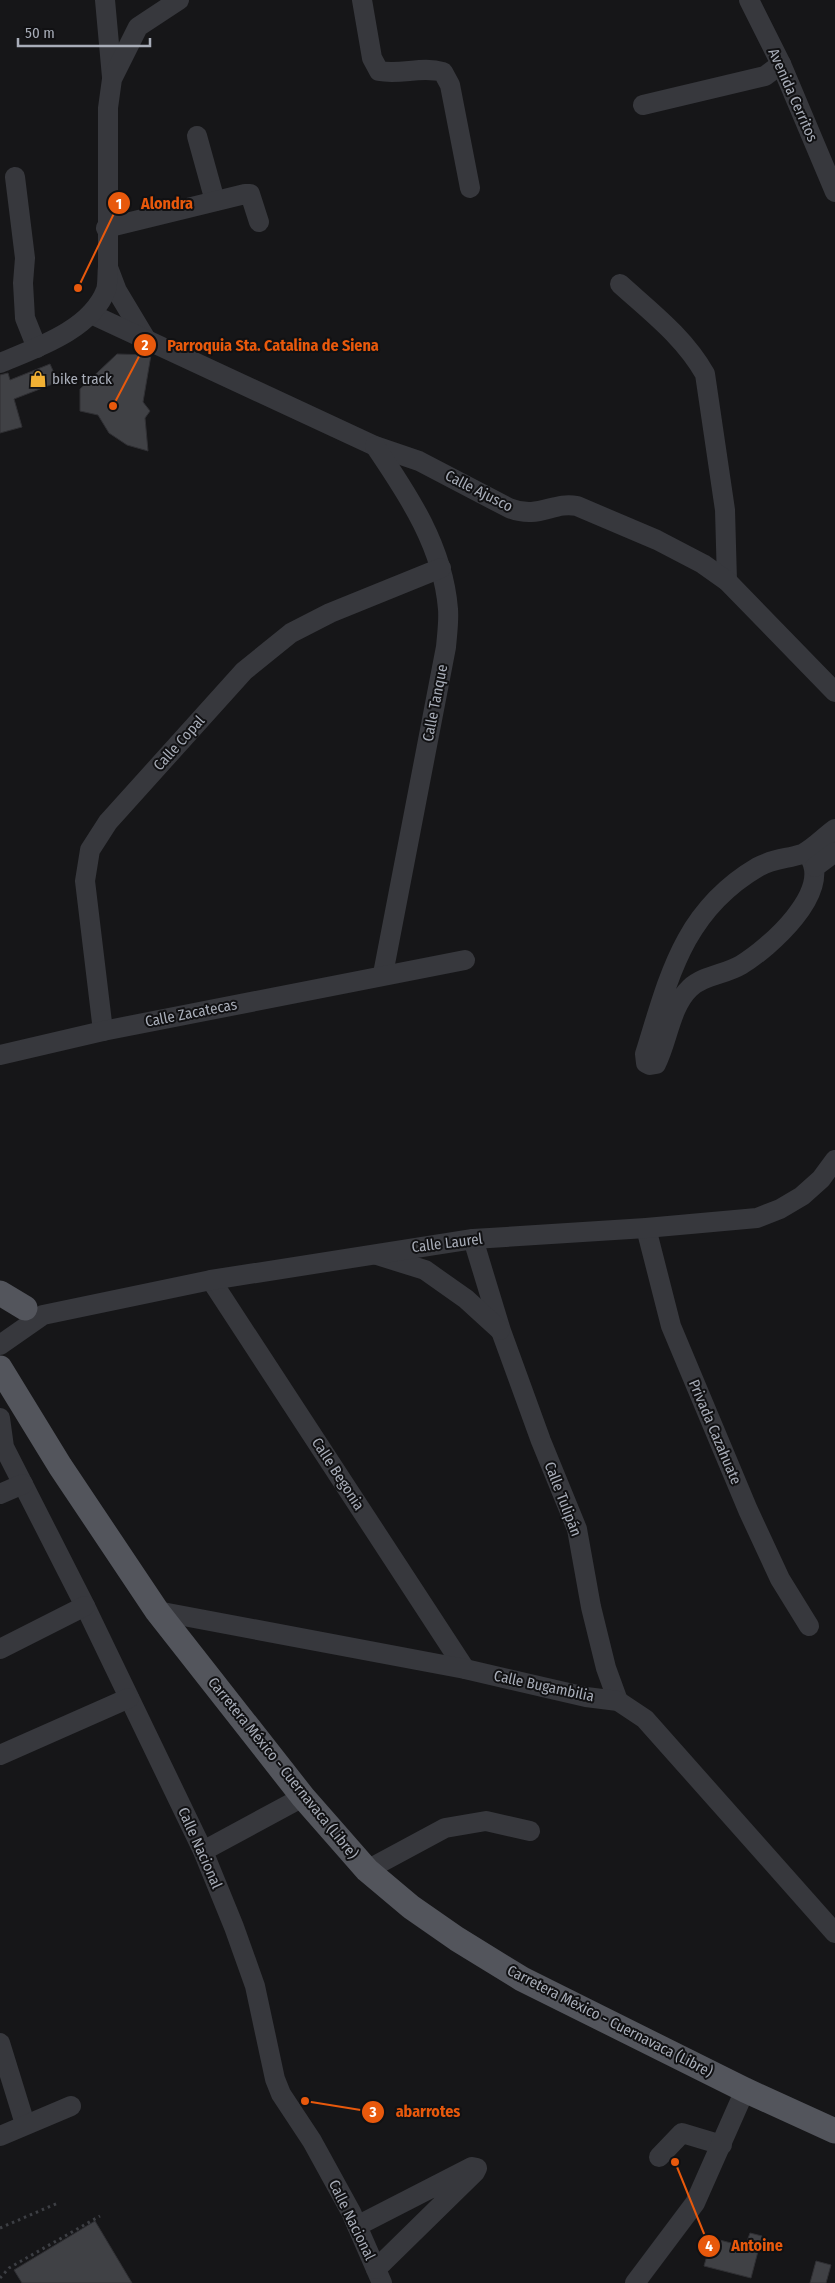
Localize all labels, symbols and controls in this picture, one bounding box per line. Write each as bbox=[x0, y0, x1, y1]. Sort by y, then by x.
scale bar bbox=[18, 15, 150, 47]
text: 50 m bbox=[25, 24, 55, 42]
street label: Avenida Cerritos bbox=[764, 45, 822, 145]
callout: Alondra bbox=[106, 188, 203, 219]
text: Alondra bbox=[140, 194, 193, 213]
text: 1 bbox=[116, 195, 122, 213]
callout: Parroquia Sta. Catalina de Siena bbox=[132, 330, 389, 361]
text: 2 bbox=[141, 336, 149, 354]
text: Parroquia Sta. Catalina de Siena bbox=[167, 336, 379, 355]
shop icon: bike track bbox=[28, 369, 48, 389]
place label: bike track bbox=[52, 370, 112, 388]
street label: Calle Ajusco bbox=[442, 466, 516, 516]
street label: Calle Tanque bbox=[419, 663, 451, 743]
street label: Calle Copal bbox=[150, 712, 208, 774]
street label: Calle Zacatecas bbox=[143, 995, 239, 1031]
street label: Calle Laurel bbox=[410, 1230, 484, 1256]
street label: Privada Cazahuate bbox=[685, 1377, 745, 1487]
street label: Calle Begonia bbox=[308, 1434, 368, 1514]
street label: Calle Tulipán bbox=[541, 1459, 585, 1539]
street label: Calle Bugambilia bbox=[492, 1667, 596, 1705]
street label: Carretera México - Cuernavaca (Libre) bbox=[204, 1674, 362, 1862]
street label: Calle Nacional bbox=[174, 1805, 226, 1891]
street label: Carretera México - Cuernavaca (Libre) bbox=[504, 1961, 716, 2081]
callout: abarrotes bbox=[361, 2096, 470, 2127]
text: abarrotes bbox=[396, 2102, 460, 2121]
text: 3 bbox=[368, 2103, 377, 2121]
street label: Calle Nacional bbox=[325, 2177, 379, 2263]
callout: Antoine bbox=[696, 2230, 793, 2261]
text: Antoine bbox=[730, 2236, 783, 2255]
text: 4 bbox=[705, 2237, 713, 2255]

